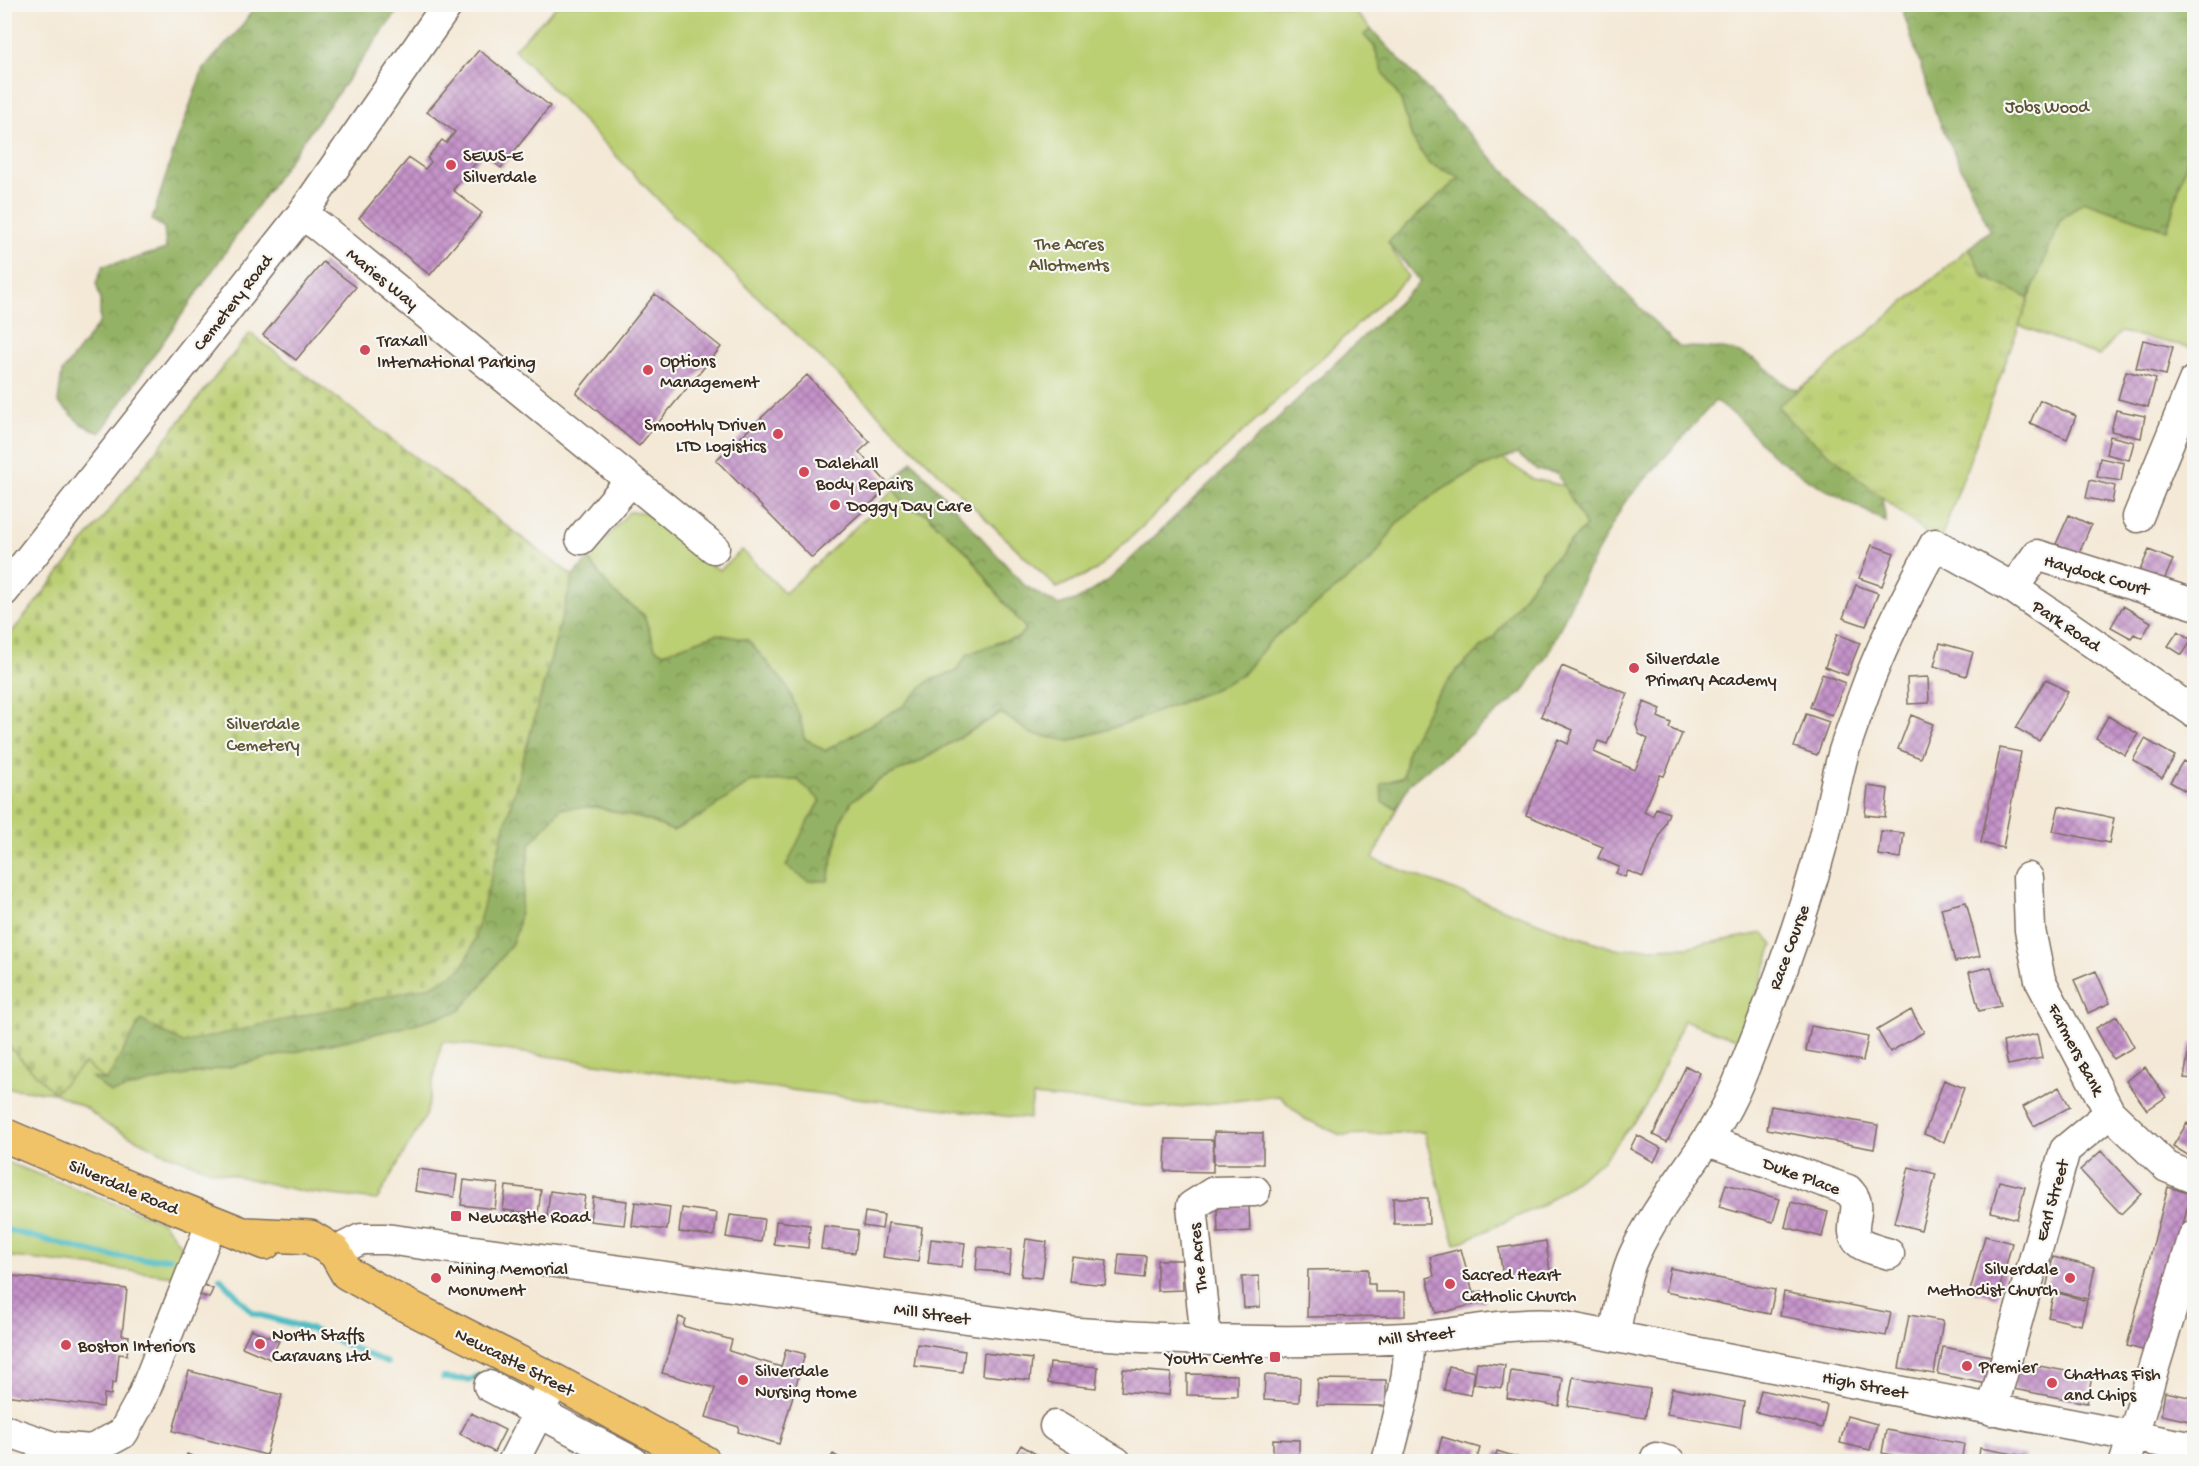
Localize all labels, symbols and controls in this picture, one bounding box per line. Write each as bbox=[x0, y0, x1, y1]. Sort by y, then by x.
park label: Jobs Wood bbox=[2005, 98, 2090, 119]
place label: SEWS-E Silverdale bbox=[463, 147, 537, 189]
marker: SEWS-E Silverdale bbox=[444, 158, 458, 172]
park label: The Acres Allotments bbox=[1029, 235, 1110, 277]
street label: Maries Way bbox=[341, 244, 422, 316]
street label: Cemetery Road bbox=[190, 250, 279, 356]
place label: TraXall International Parking bbox=[376, 332, 536, 374]
marker: TraXall International Parking bbox=[358, 343, 372, 357]
place label: Options Management bbox=[660, 352, 760, 394]
marker: Options Management bbox=[641, 363, 655, 377]
place label: Smoothly Driven LTD Logistics bbox=[644, 416, 767, 458]
marker: Smoothly Driven LTD Logistics bbox=[771, 427, 785, 441]
place label: Dalehall Body Repairs bbox=[815, 454, 914, 496]
marker: Dalehall Body Repairs bbox=[797, 465, 811, 479]
place label: Doggy Day Care bbox=[846, 497, 973, 518]
marker: Doggy Day Care bbox=[828, 498, 842, 512]
street label: Haydock Court bbox=[2041, 551, 2153, 602]
street label: Park Road bbox=[2027, 596, 2105, 658]
place label: Silverdale Primary Academy bbox=[1645, 650, 1777, 692]
marker: Silverdale Primary Academy bbox=[1627, 661, 1641, 675]
park label: Silverdale Cemetery bbox=[226, 715, 301, 757]
street label: Race Course bbox=[1765, 902, 1816, 993]
street label: Farmers Bank bbox=[2041, 1000, 2109, 1101]
street label: Duke Place bbox=[1759, 1153, 1843, 1201]
street label: Silverdale Road bbox=[65, 1156, 182, 1221]
street label: Earl Street bbox=[2032, 1156, 2076, 1244]
place label: Newcastle Road bbox=[468, 1208, 591, 1229]
marker: Newcastle Road bbox=[449, 1209, 463, 1223]
street label: The Acres bbox=[1185, 1221, 1214, 1294]
place label: Mining Memorial Monument bbox=[448, 1260, 568, 1302]
place label: Silverdale Methodist Church bbox=[1927, 1260, 2059, 1302]
place label: Sacred Heart Catholic Church bbox=[1462, 1266, 1577, 1308]
marker: Mining Memorial Monument bbox=[429, 1271, 443, 1285]
marker: Silverdale Methodist Church bbox=[2063, 1271, 2077, 1285]
marker: Sacred Heart Catholic Church bbox=[1443, 1277, 1457, 1291]
street label: Mill Street bbox=[892, 1300, 973, 1331]
street label: Mill Street bbox=[1377, 1323, 1457, 1352]
street label: Newcastle Street bbox=[451, 1324, 578, 1403]
place label: North Staffs Caravans Ltd bbox=[272, 1326, 371, 1368]
place label: Boston Interiors bbox=[77, 1337, 196, 1358]
marker: North Staffs Caravans Ltd bbox=[253, 1337, 267, 1351]
marker: Boston Interiors bbox=[59, 1338, 73, 1352]
place label: Youth Centre bbox=[1163, 1349, 1264, 1370]
marker: Youth Centre bbox=[1268, 1350, 1282, 1364]
place label: Premier bbox=[1978, 1358, 2039, 1379]
marker: Premier bbox=[1960, 1359, 1974, 1373]
place label: Silverdale Nursing Home bbox=[755, 1362, 858, 1404]
place label: Chathas Fish and Chips bbox=[2064, 1365, 2161, 1407]
street label: High Street bbox=[1820, 1368, 1911, 1405]
marker: Silverdale Nursing Home bbox=[736, 1373, 750, 1387]
marker: Chathas Fish and Chips bbox=[2045, 1376, 2059, 1390]

